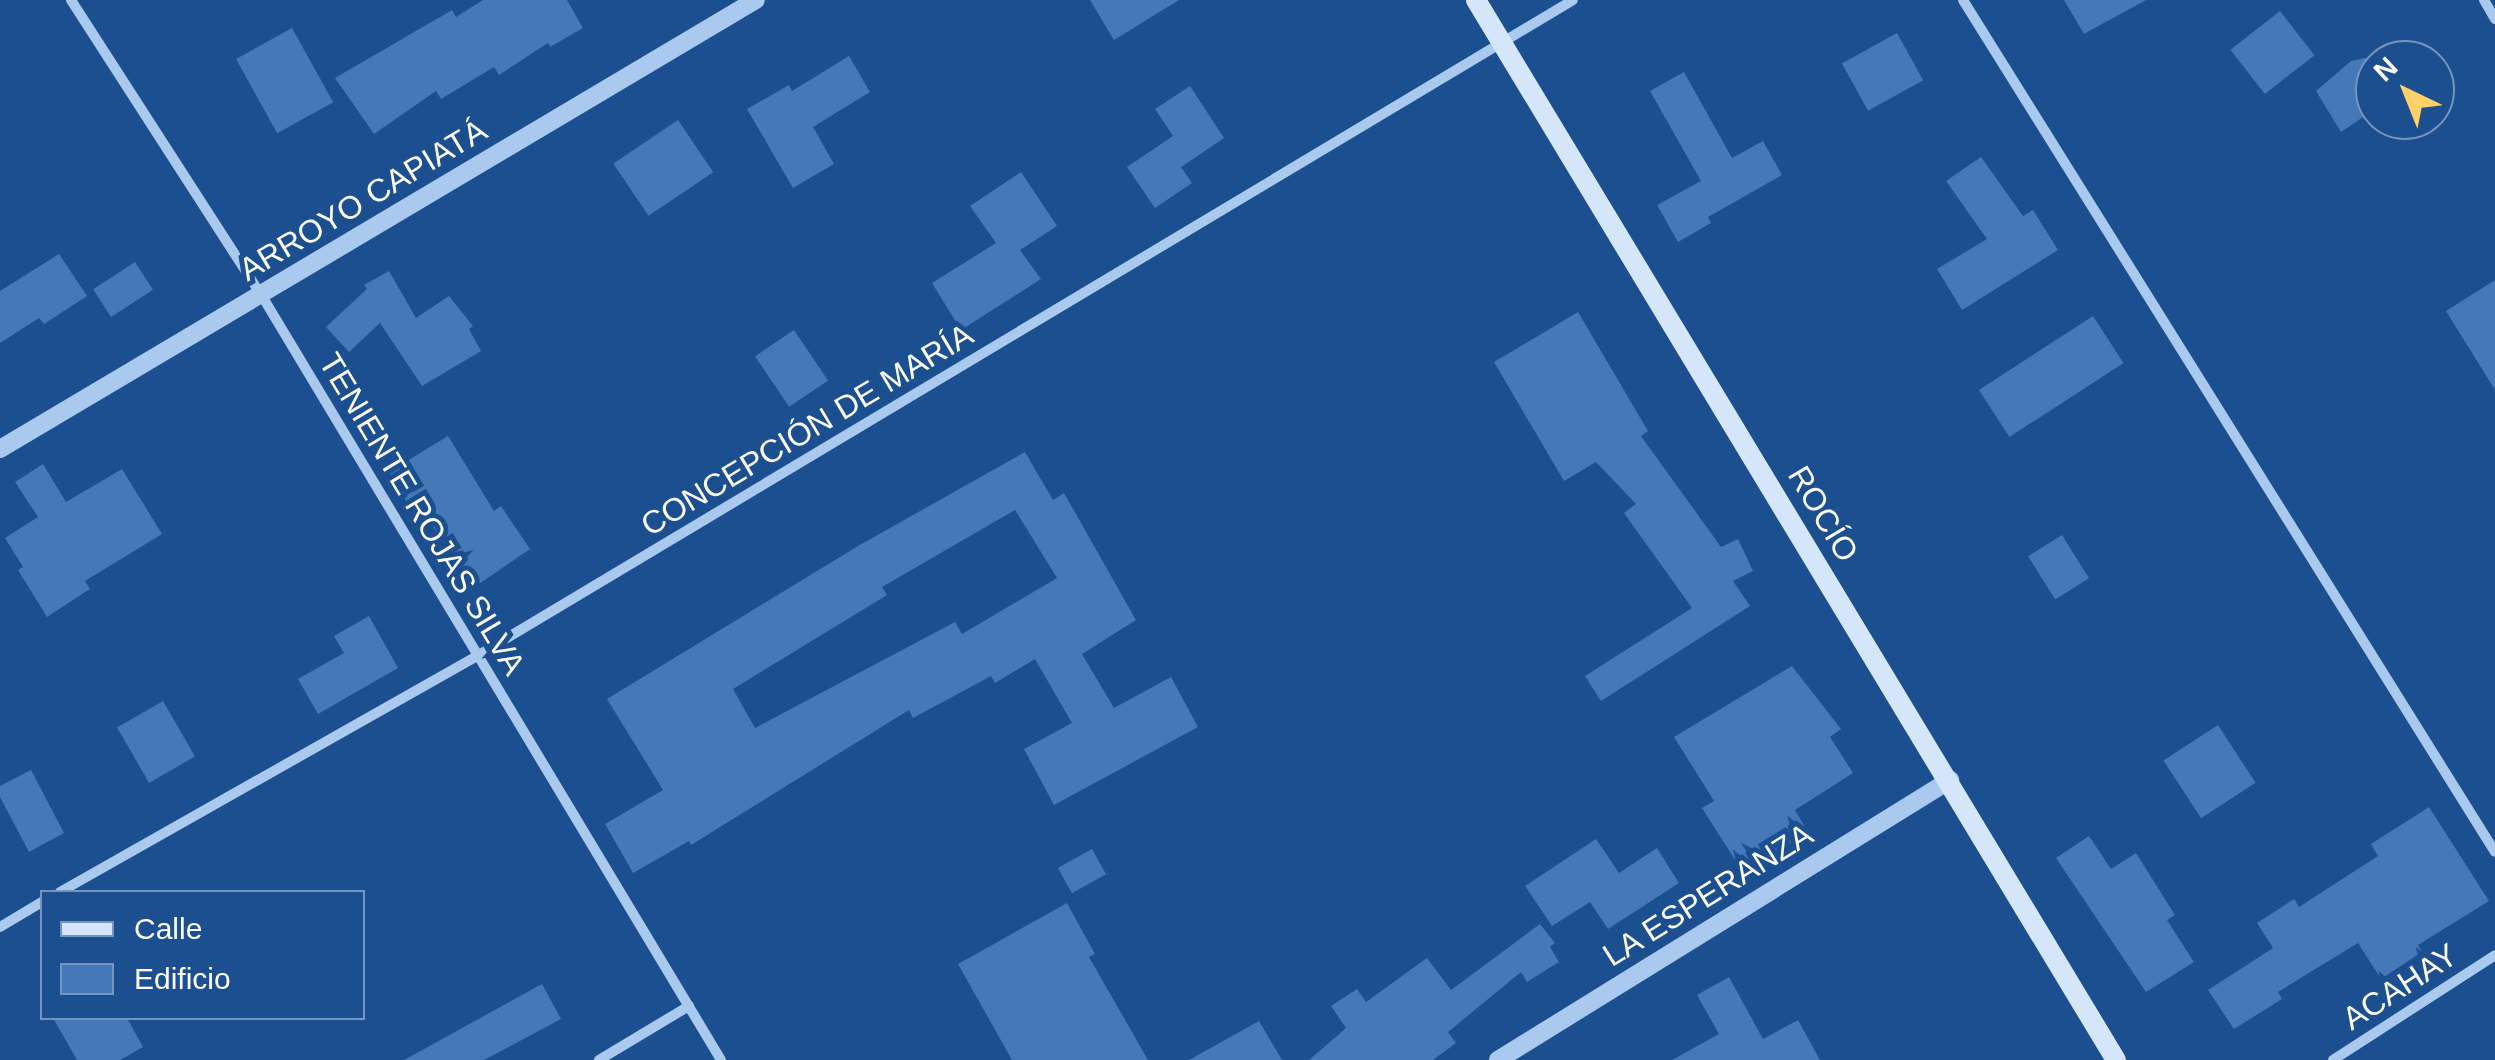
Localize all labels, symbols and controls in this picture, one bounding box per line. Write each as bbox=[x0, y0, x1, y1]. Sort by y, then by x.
north arrow bbox=[2355, 40, 2455, 140]
text: N bbox=[2368, 51, 2404, 87]
street label: ARROYO CAPIATÁ bbox=[232, 111, 494, 289]
street label: CONCEPCIÓN DE MARÍA bbox=[634, 316, 980, 544]
street label: TENIENTE ROJAS SILVA bbox=[311, 346, 533, 682]
street label: ROCÍO bbox=[1780, 459, 1866, 569]
street label: LA ESPERANZA bbox=[1595, 815, 1821, 975]
legend bbox=[40, 890, 365, 1020]
text: Calle bbox=[134, 912, 202, 945]
street label: ACAHAY bbox=[2335, 936, 2465, 1038]
text: Edificio bbox=[134, 962, 231, 995]

